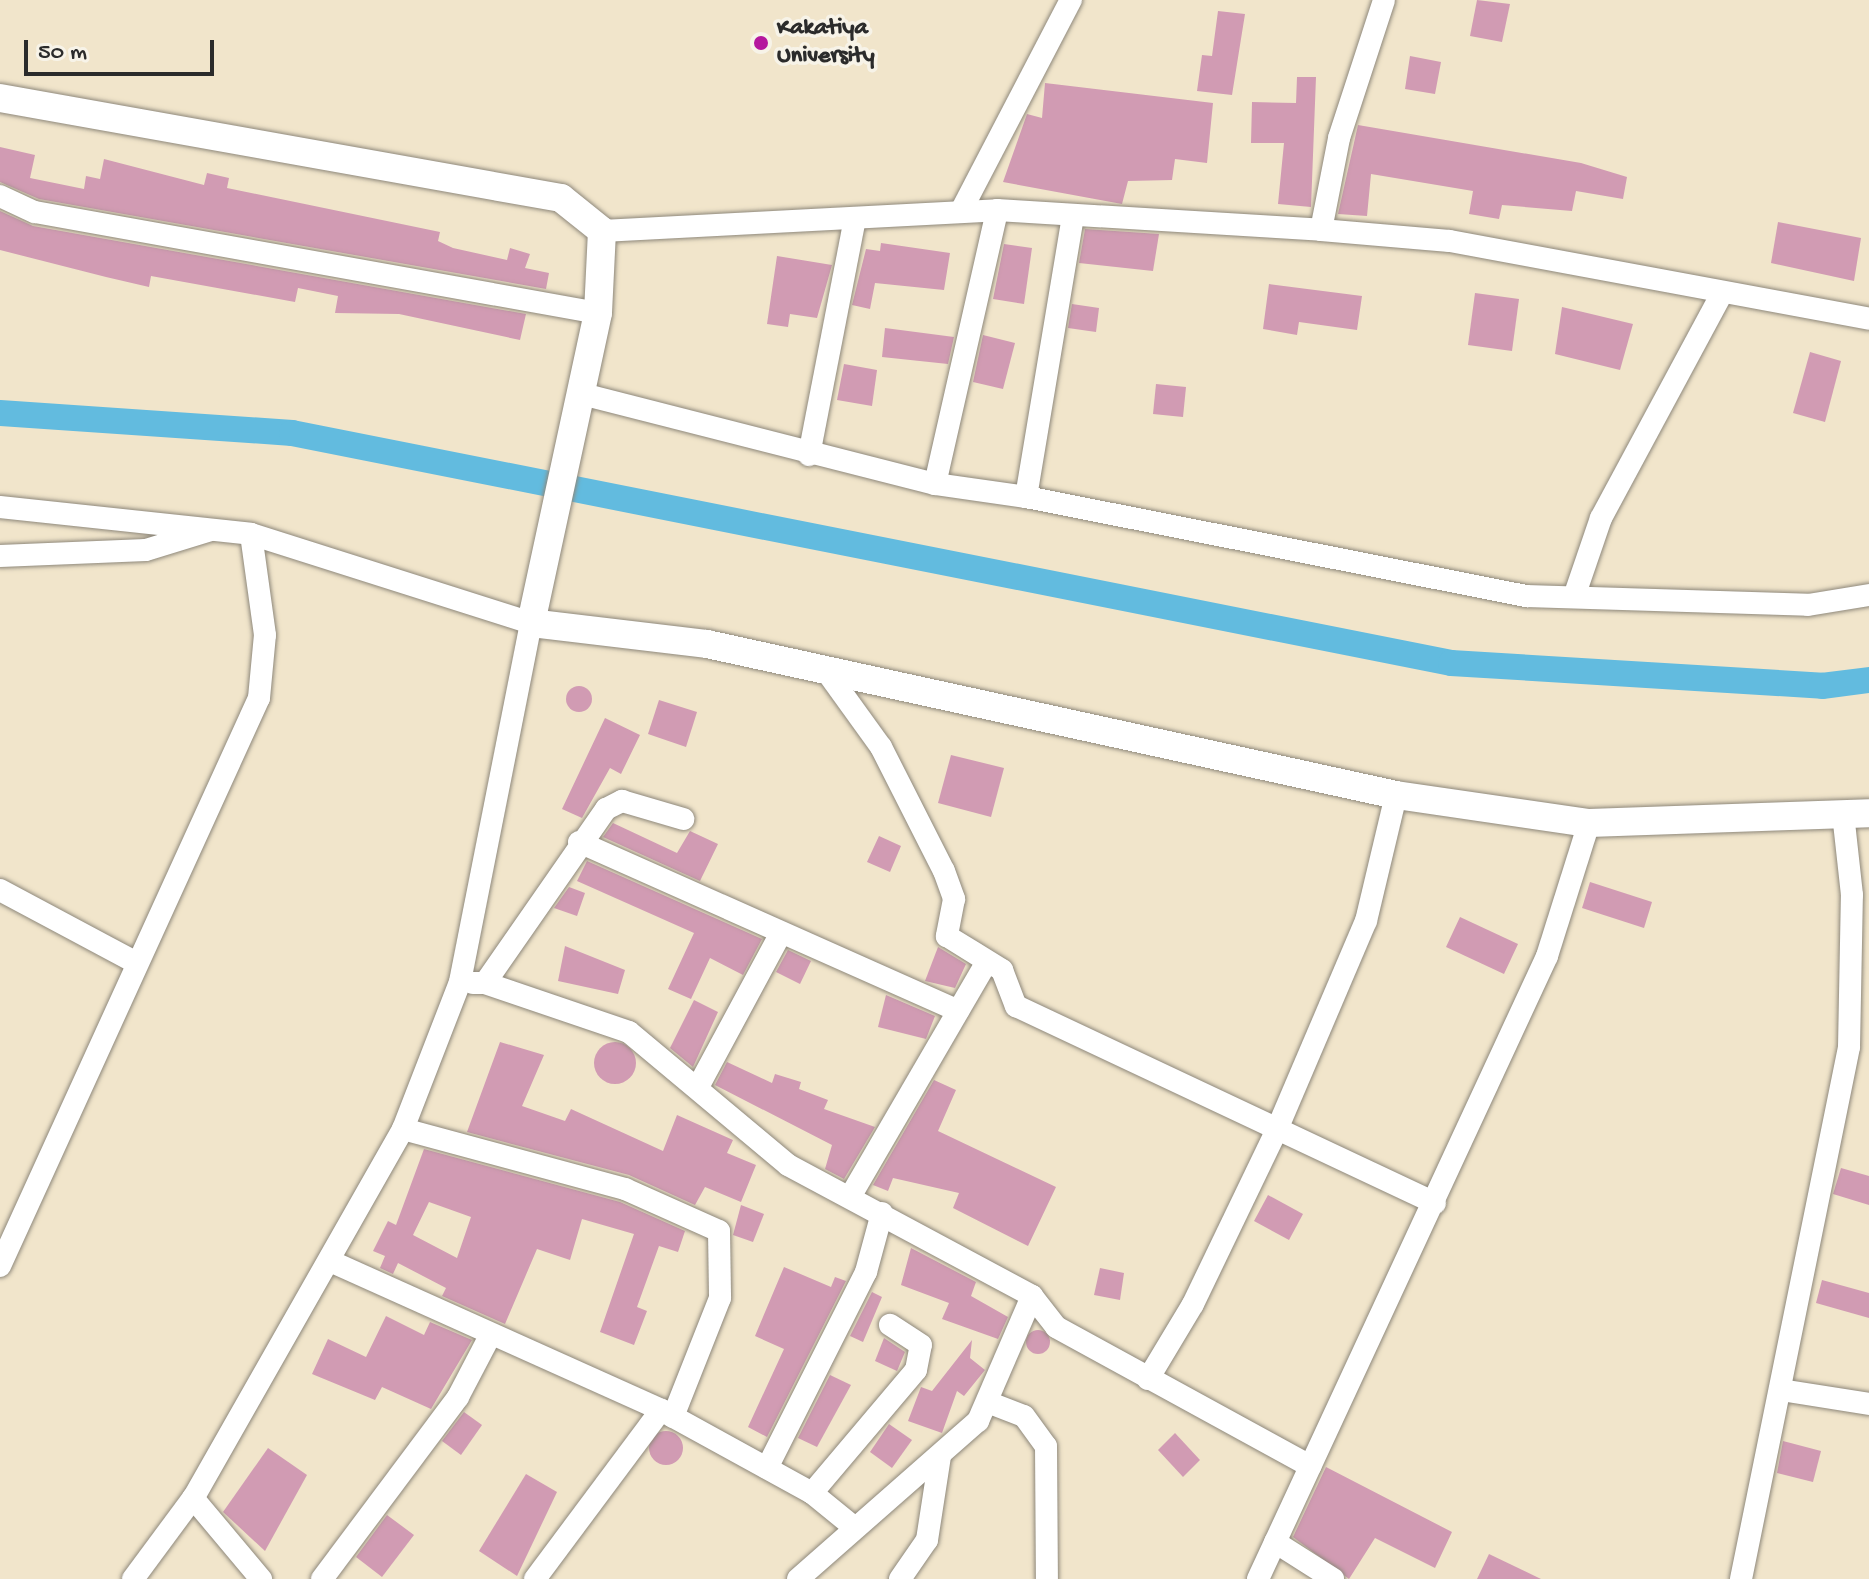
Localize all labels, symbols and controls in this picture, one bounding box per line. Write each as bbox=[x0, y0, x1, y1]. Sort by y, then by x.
place label: Kakatiya University bbox=[777, 15, 875, 71]
scale bar bbox=[28, 24, 218, 74]
marker: Kakatiya University bbox=[752, 34, 770, 52]
text: 50 m bbox=[38, 39, 87, 68]

